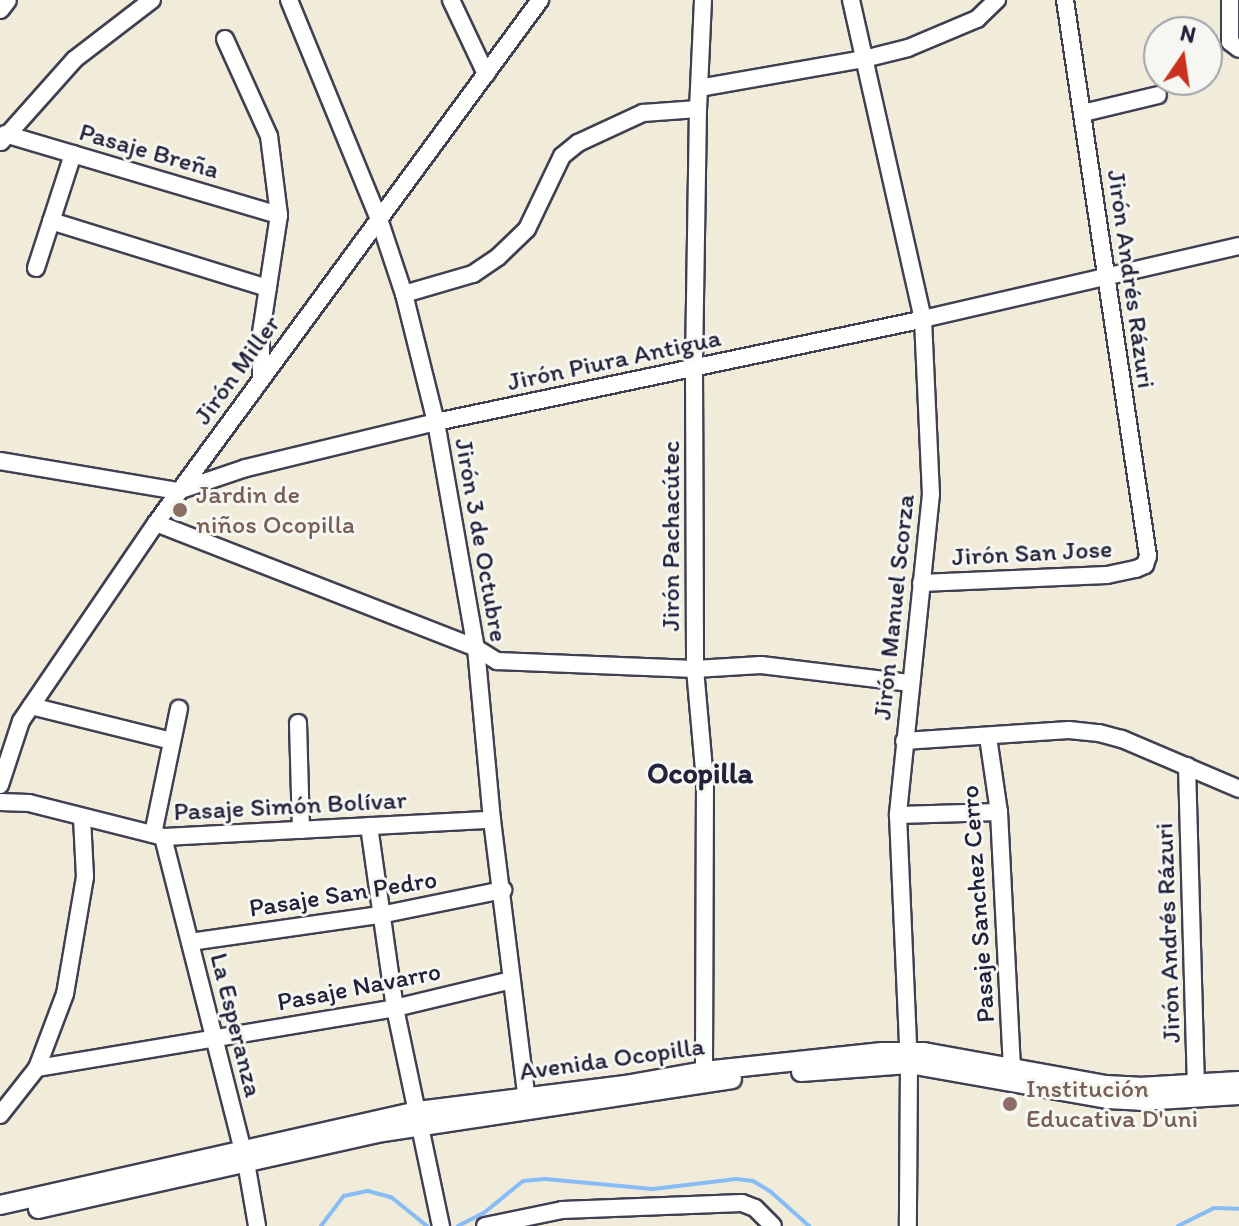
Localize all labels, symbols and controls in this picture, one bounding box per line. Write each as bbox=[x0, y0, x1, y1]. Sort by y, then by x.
north arrow bbox=[1143, 16, 1223, 96]
text: N bbox=[1178, 19, 1198, 49]
street label: Pasaje Breña bbox=[76, 116, 222, 186]
street label: Jirón Andrés Rázuri bbox=[1100, 168, 1162, 390]
street label: Jirón Miller bbox=[187, 309, 287, 431]
street label: Jirón Piura Antigua bbox=[505, 322, 723, 398]
street label: Jirón 3 de Octubre bbox=[448, 436, 514, 644]
street label: Jirón Pachacútec bbox=[655, 441, 687, 631]
place label: Jardin de niños Ocopilla bbox=[196, 479, 355, 540]
street label: Jirón Manuel Scorza bbox=[867, 493, 921, 721]
marker: Jardin de niños Ocopilla bbox=[171, 501, 189, 519]
street label: Jirón San Jose bbox=[951, 533, 1113, 573]
district label: Ocopilla bbox=[647, 755, 753, 791]
street label: Pasaje Simón Bolívar bbox=[173, 784, 407, 828]
street label: Pasaje Sanchez Cerro bbox=[954, 784, 1002, 1024]
street label: Jirón Andrés Rázuri bbox=[1149, 822, 1187, 1044]
street label: Pasaje San Pedro bbox=[247, 864, 439, 924]
street label: La Esperanza bbox=[203, 950, 269, 1100]
street label: Pasaje Navarro bbox=[275, 956, 443, 1018]
street label: Avenida Ocopilla bbox=[517, 1031, 707, 1087]
place label: Institución Educativa D'uni bbox=[1026, 1073, 1199, 1134]
marker: Institución Educativa D'uni bbox=[1001, 1095, 1019, 1113]

